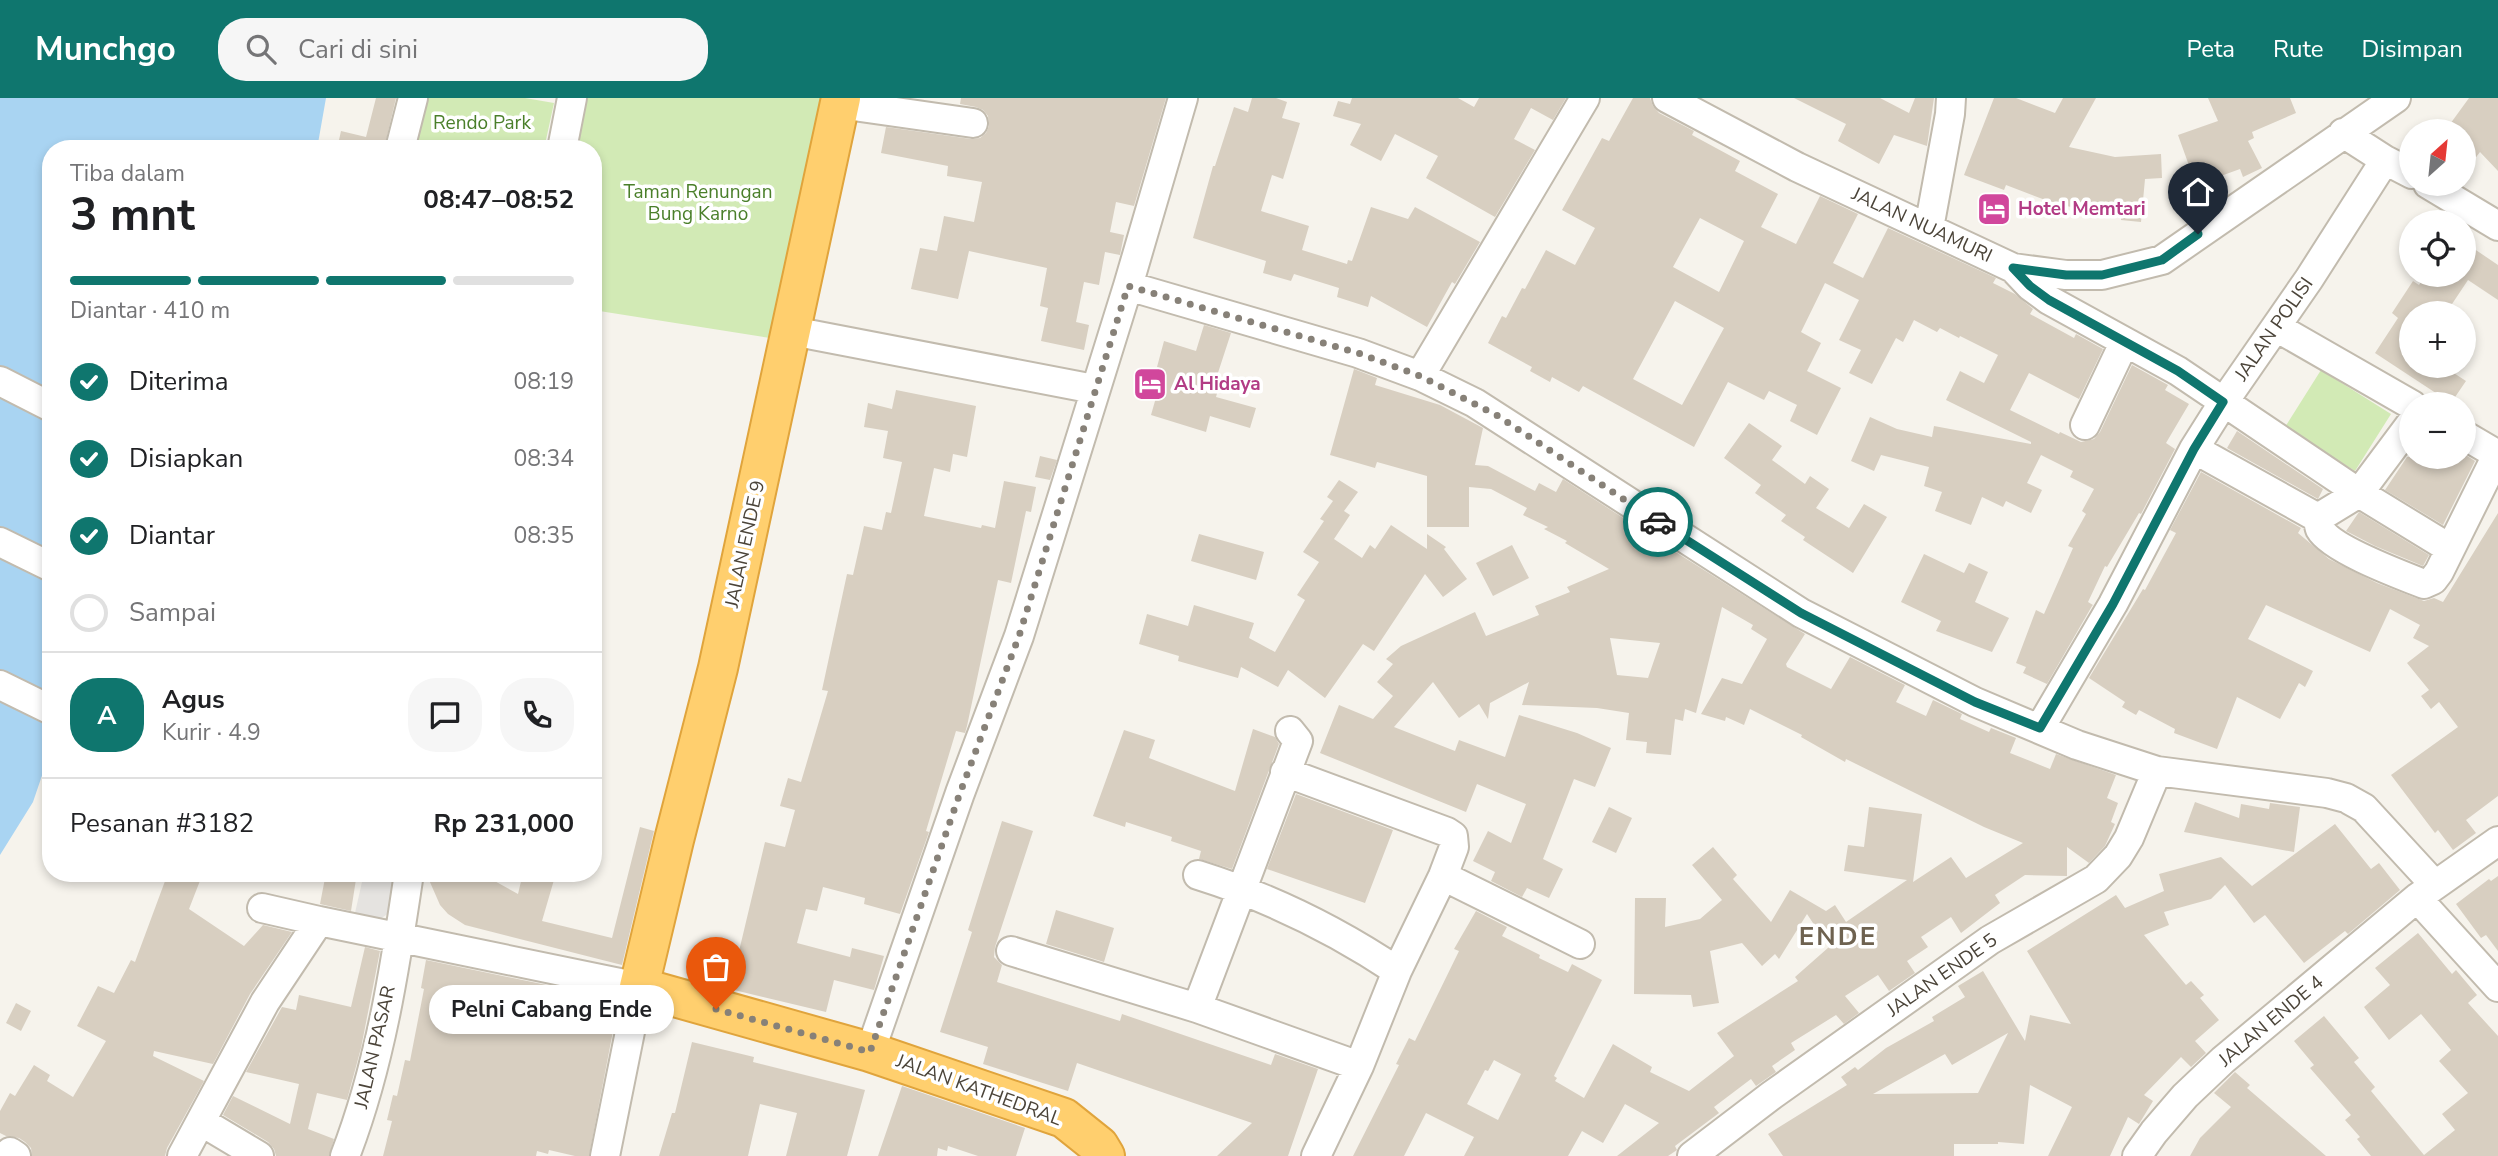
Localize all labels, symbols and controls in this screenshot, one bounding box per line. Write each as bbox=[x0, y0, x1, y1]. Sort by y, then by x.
search box bbox=[218, 18, 708, 81]
text: Munchgo bbox=[35, 27, 176, 72]
icon: search bbox=[242, 30, 280, 68]
text: Cari di sini bbox=[298, 32, 418, 67]
text: Peta bbox=[2186, 33, 2235, 65]
text: Rute bbox=[2273, 33, 2324, 65]
text: Disimpan bbox=[2362, 33, 2463, 65]
park label: Rendo Park bbox=[433, 110, 531, 136]
north arrow bbox=[2399, 119, 2476, 196]
map controls bbox=[2399, 119, 2476, 469]
text: Tiba dalam bbox=[70, 158, 185, 189]
pin bbox=[2168, 162, 2228, 234]
icon: home bbox=[2179, 173, 2217, 211]
park label: Taman Renungan Bung Karno bbox=[624, 179, 772, 227]
street label: JALAN NUAMURI bbox=[1847, 181, 1996, 269]
text: 08:47–08:52 bbox=[423, 182, 574, 217]
text: 3 mnt bbox=[70, 183, 195, 246]
hotel icon: Hotel Memtari bbox=[1975, 190, 2013, 228]
place label: Hotel Memtari bbox=[2018, 196, 2146, 222]
button: locate bbox=[2399, 210, 2476, 287]
street label: JALAN POLISI bbox=[2228, 272, 2319, 387]
text: Diantar · 410 m bbox=[70, 295, 230, 326]
button: + bbox=[2399, 301, 2476, 378]
icon: check bbox=[70, 363, 108, 401]
text: Diterima bbox=[129, 364, 229, 399]
hotel icon: Al Hidaya bbox=[1131, 365, 1169, 403]
text: 08:19 bbox=[514, 366, 574, 397]
place label: Al Hidaya bbox=[1174, 371, 1261, 397]
button: − bbox=[2399, 392, 2476, 469]
icon: check bbox=[70, 440, 108, 478]
text: Disiapkan bbox=[129, 441, 243, 476]
text: 08:34 bbox=[514, 443, 574, 474]
street label: JALAN ENDE 9 bbox=[719, 478, 771, 611]
courier bbox=[1623, 487, 1693, 557]
icon: car bbox=[1639, 503, 1677, 541]
icon: check bbox=[70, 517, 108, 555]
text: Diantar bbox=[129, 518, 215, 553]
text: 08:35 bbox=[514, 520, 574, 551]
text: Sampai bbox=[129, 595, 216, 630]
button: chat bbox=[408, 678, 482, 752]
button: phone bbox=[500, 678, 574, 752]
text: Agus bbox=[162, 682, 225, 717]
text: A bbox=[97, 698, 117, 733]
text: Kurir · 4.9 bbox=[162, 717, 261, 748]
text: Pesanan #3182 bbox=[70, 806, 254, 841]
text: Rp 231,000 bbox=[433, 806, 574, 841]
district label: ENDE bbox=[1799, 919, 1877, 954]
street label: JALAN ENDE 5 bbox=[1881, 927, 2002, 1023]
pin bbox=[686, 937, 746, 1009]
icon: bag bbox=[697, 948, 735, 986]
street label: JALAN ENDE 4 bbox=[2212, 969, 2329, 1073]
street label: JALAN PASAR bbox=[348, 983, 402, 1112]
callout: Pelni Cabang Ende bbox=[429, 984, 674, 1034]
text: Pelni Cabang Ende bbox=[451, 994, 652, 1025]
street label: JALAN KATHEDRAL bbox=[892, 1048, 1066, 1132]

